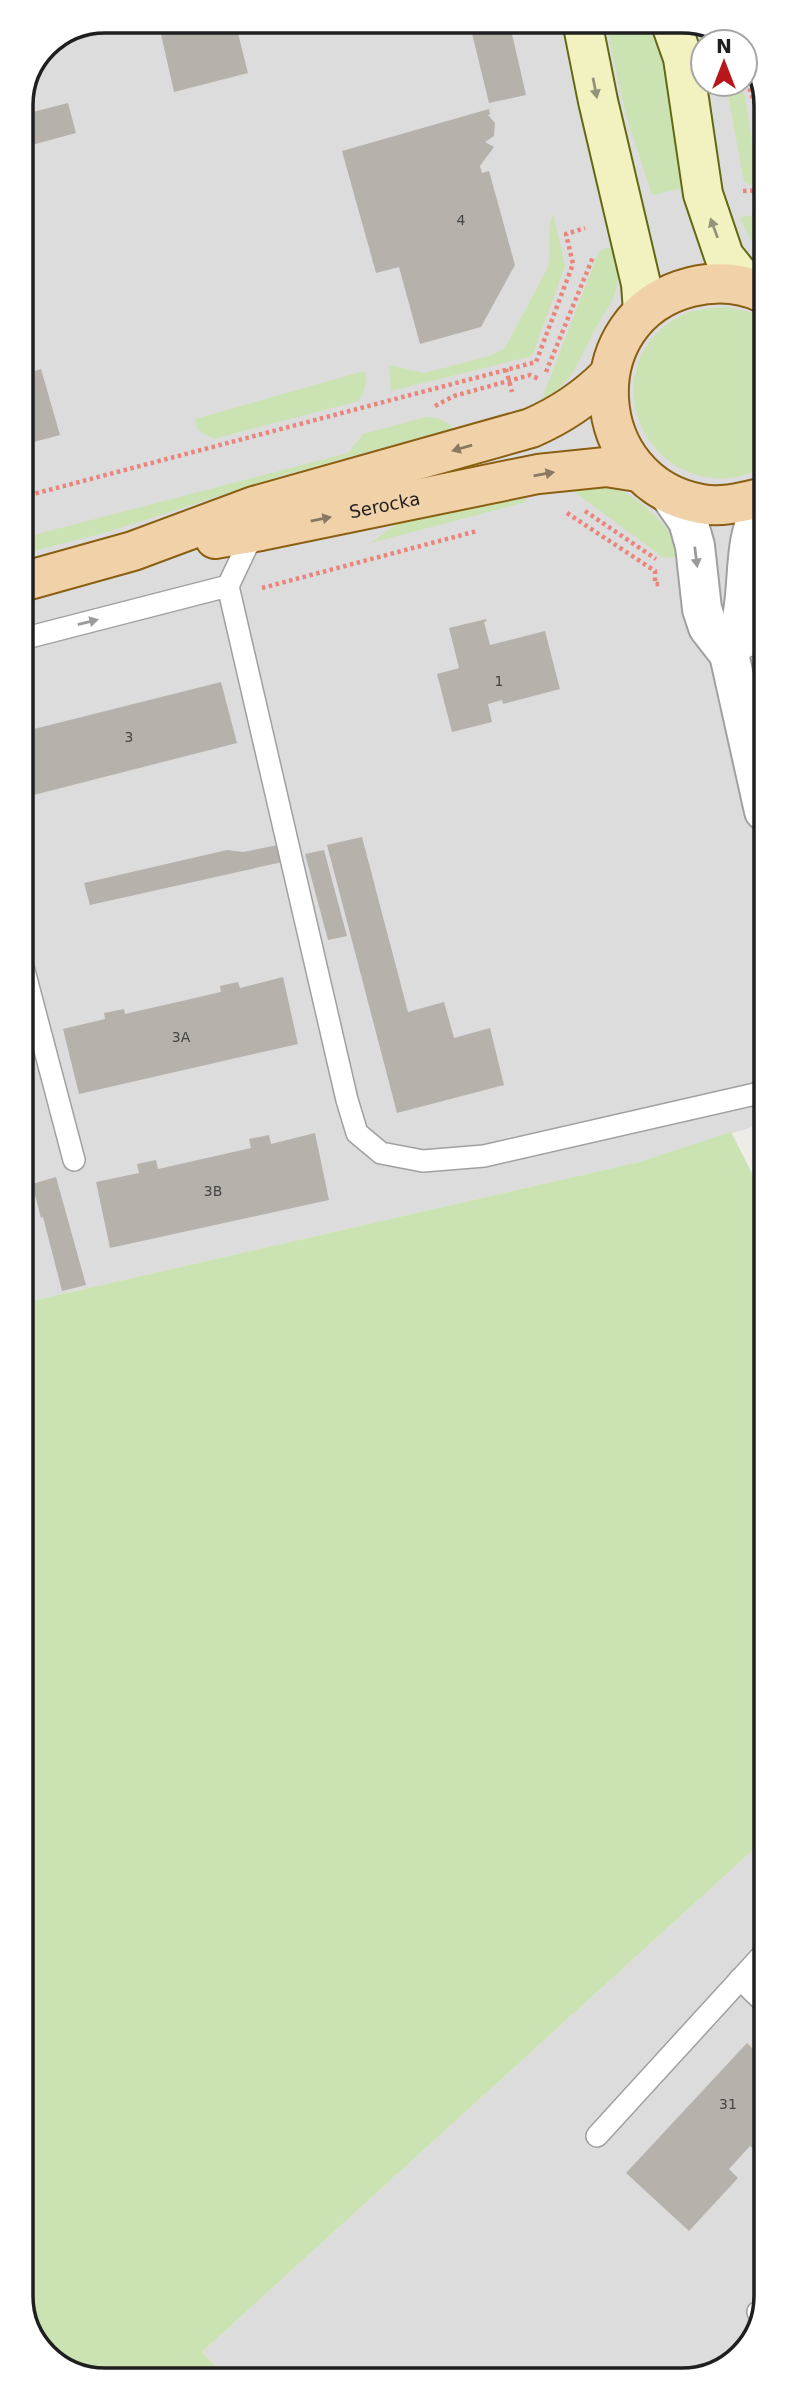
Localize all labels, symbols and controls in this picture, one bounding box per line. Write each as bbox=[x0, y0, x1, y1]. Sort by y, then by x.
north arrow bbox=[689, 28, 759, 98]
text: N bbox=[716, 35, 732, 57]
one-way arrow bbox=[590, 77, 601, 99]
house number: 4 bbox=[457, 212, 466, 228]
one-way arrow bbox=[708, 218, 719, 239]
one-way arrow bbox=[451, 443, 473, 454]
one-way arrow bbox=[533, 468, 555, 479]
street label: Serocka bbox=[347, 488, 422, 523]
one-way arrow bbox=[310, 514, 332, 525]
one-way arrow bbox=[690, 546, 701, 568]
one-way arrow bbox=[77, 616, 99, 627]
house number: 1 bbox=[495, 673, 503, 689]
house number: 3 bbox=[125, 729, 133, 745]
house number: 3A bbox=[172, 1029, 191, 1045]
house number: 3B bbox=[204, 1183, 222, 1199]
house number: 31 bbox=[719, 2096, 737, 2112]

